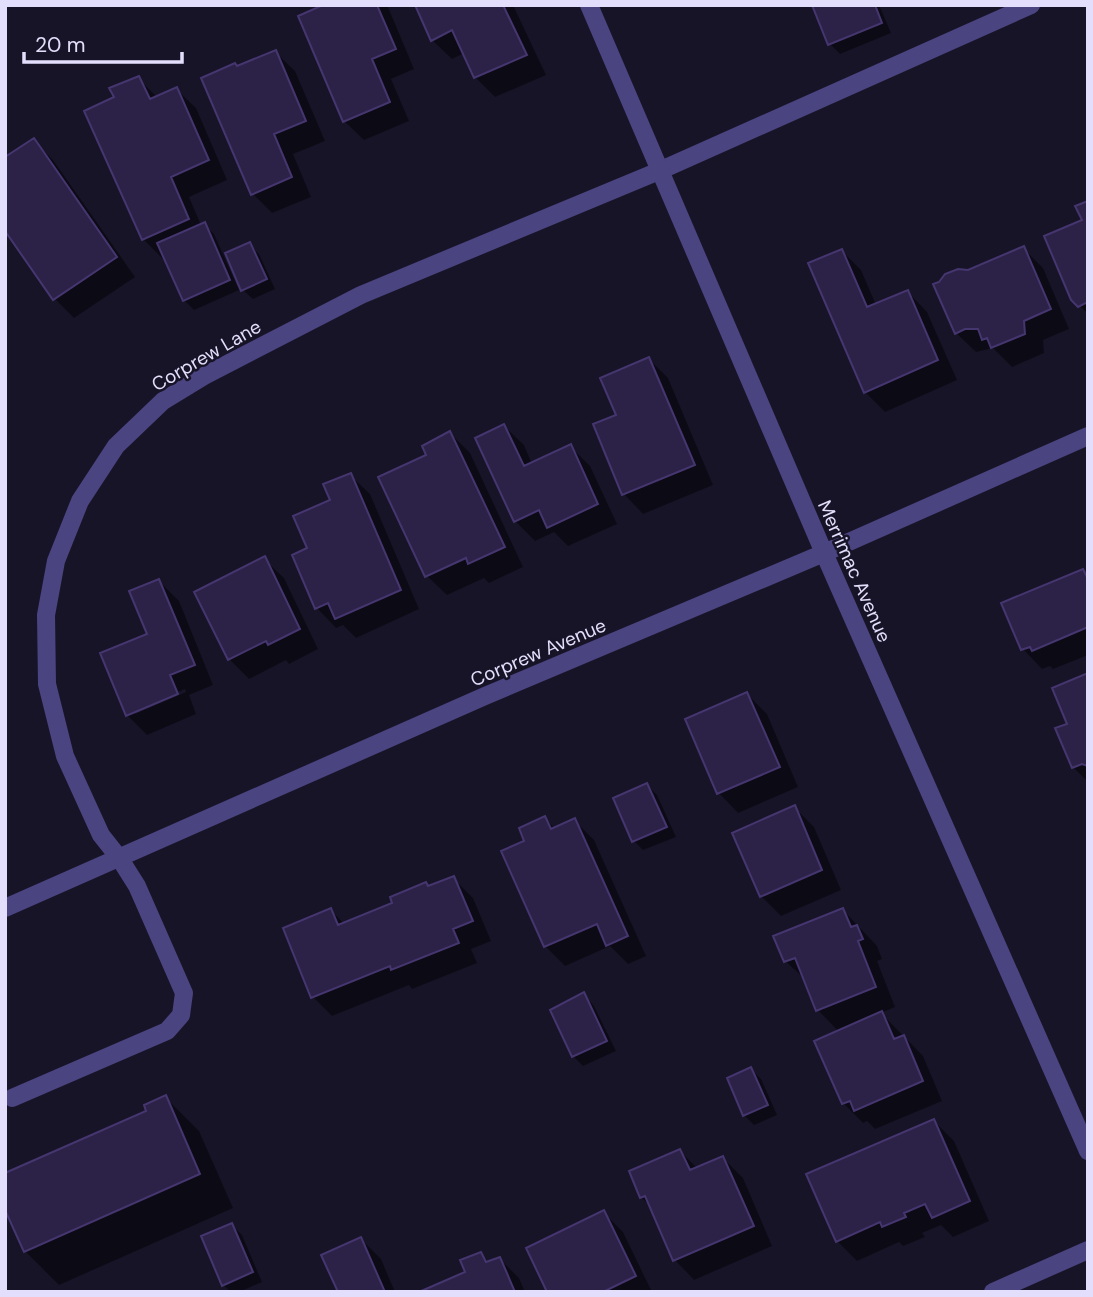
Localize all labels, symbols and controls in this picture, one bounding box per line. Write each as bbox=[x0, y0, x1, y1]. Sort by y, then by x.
scale bar bbox=[24, 21, 182, 65]
text: 20 m bbox=[35, 31, 86, 59]
street label: Corprew Lane bbox=[147, 314, 266, 397]
street label: Merrimac Avenue bbox=[812, 496, 897, 646]
street label: Corprew Avenue bbox=[467, 613, 610, 692]

